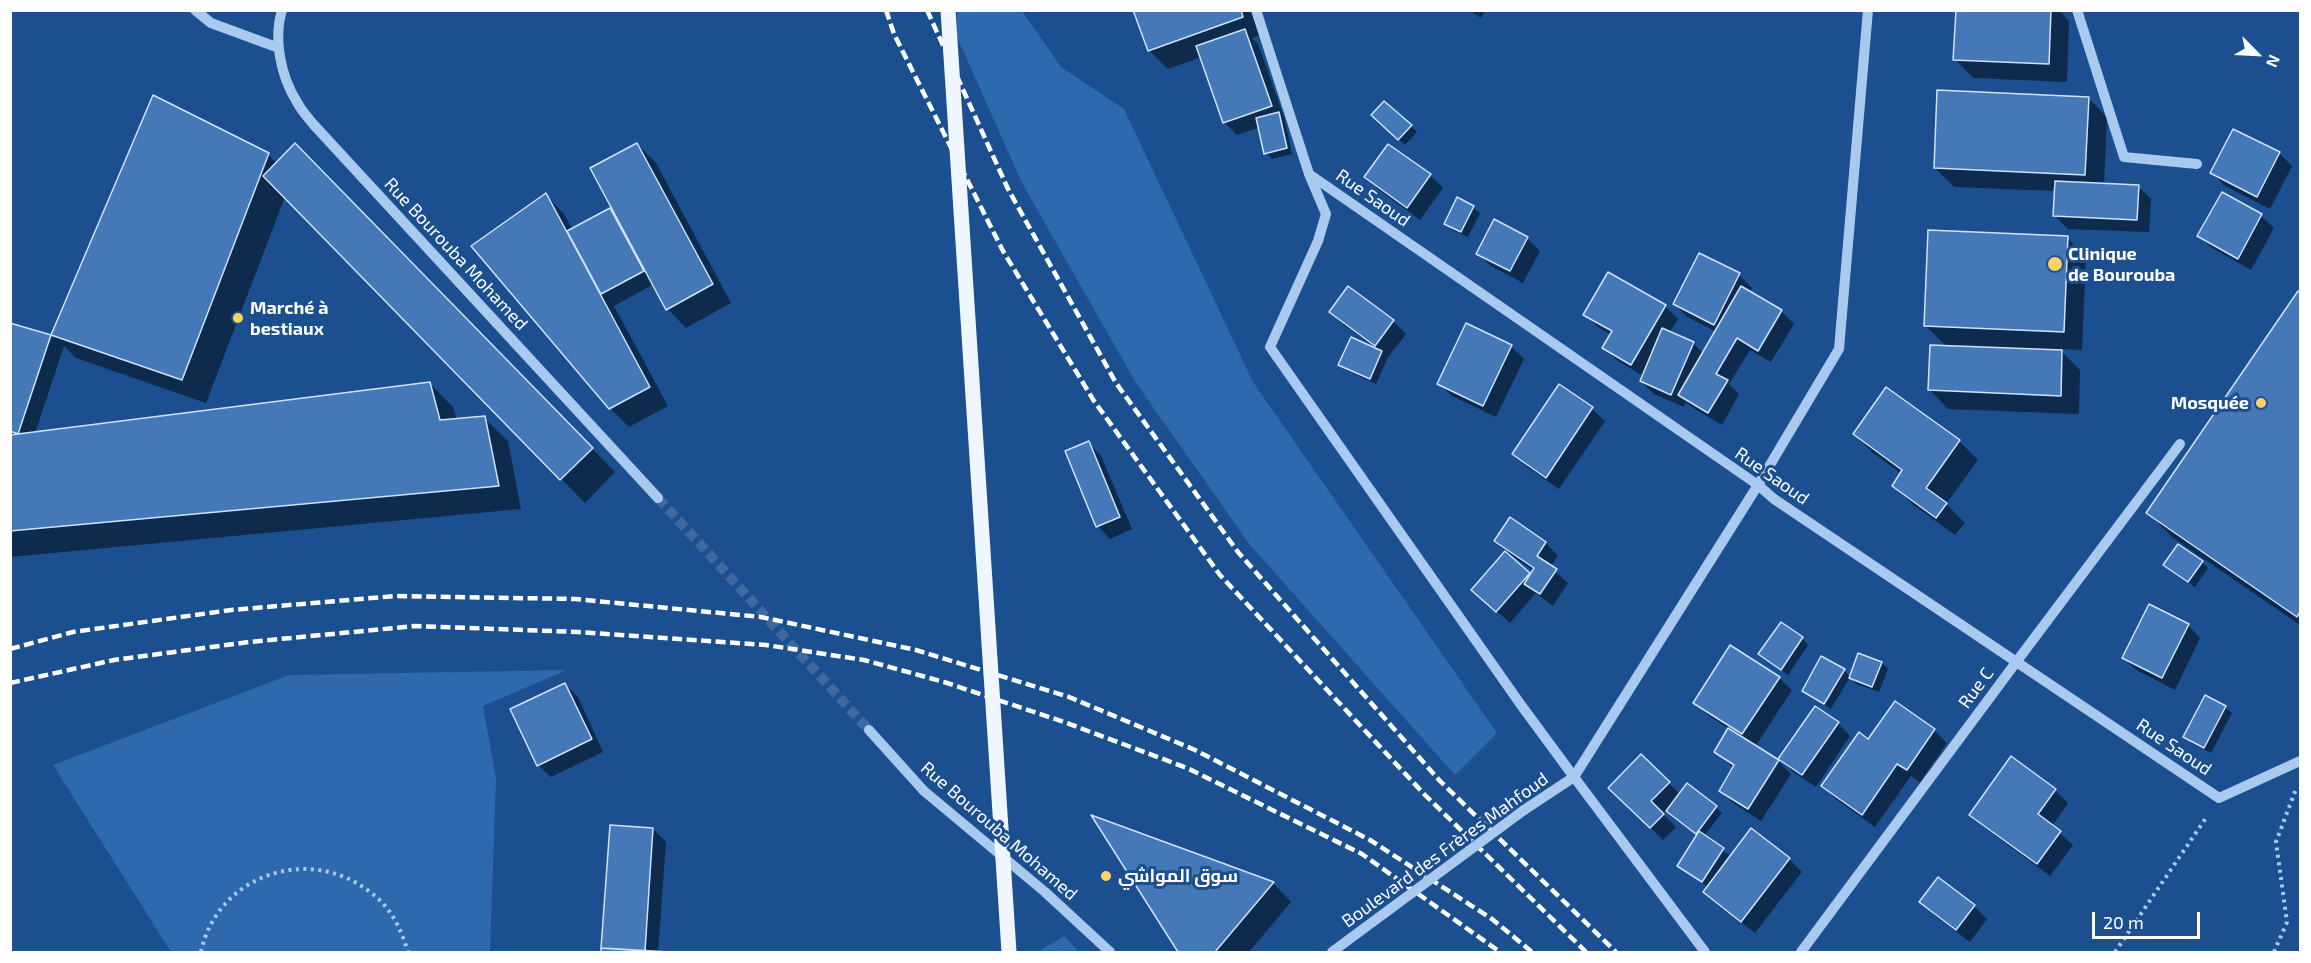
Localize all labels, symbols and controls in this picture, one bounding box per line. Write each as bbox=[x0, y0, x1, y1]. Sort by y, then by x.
north arrow bbox=[2227, 24, 2287, 84]
text: N bbox=[2263, 52, 2285, 71]
street label: Rue Saoud bbox=[1332, 165, 1414, 231]
street label: Rue Bourouba Mohamed bbox=[380, 173, 532, 335]
place label: Clinique de Bourouba bbox=[2068, 243, 2175, 286]
marker: Clinique de Bourouba bbox=[2046, 255, 2064, 273]
place label: Marché à bestiaux bbox=[250, 297, 329, 340]
marker: Marché à bestiaux bbox=[231, 311, 245, 325]
place label: Mosquée bbox=[2171, 392, 2249, 414]
marker: Mosquée bbox=[2254, 396, 2268, 410]
street label: Rue Saoud bbox=[1731, 443, 1813, 509]
street label: Rue C bbox=[1954, 663, 1998, 713]
street label: Rue Saoud bbox=[2132, 714, 2216, 780]
street label: Rue Bourouba Mohamed bbox=[916, 757, 1082, 905]
street label: Boulevard des Frères Mahfoud bbox=[1338, 768, 1552, 932]
place label: سوق المواشي bbox=[1118, 865, 1238, 887]
marker: سوق المواشي bbox=[1099, 869, 1113, 883]
scale bar bbox=[2095, 900, 2203, 938]
text: 20 m bbox=[2103, 911, 2144, 933]

